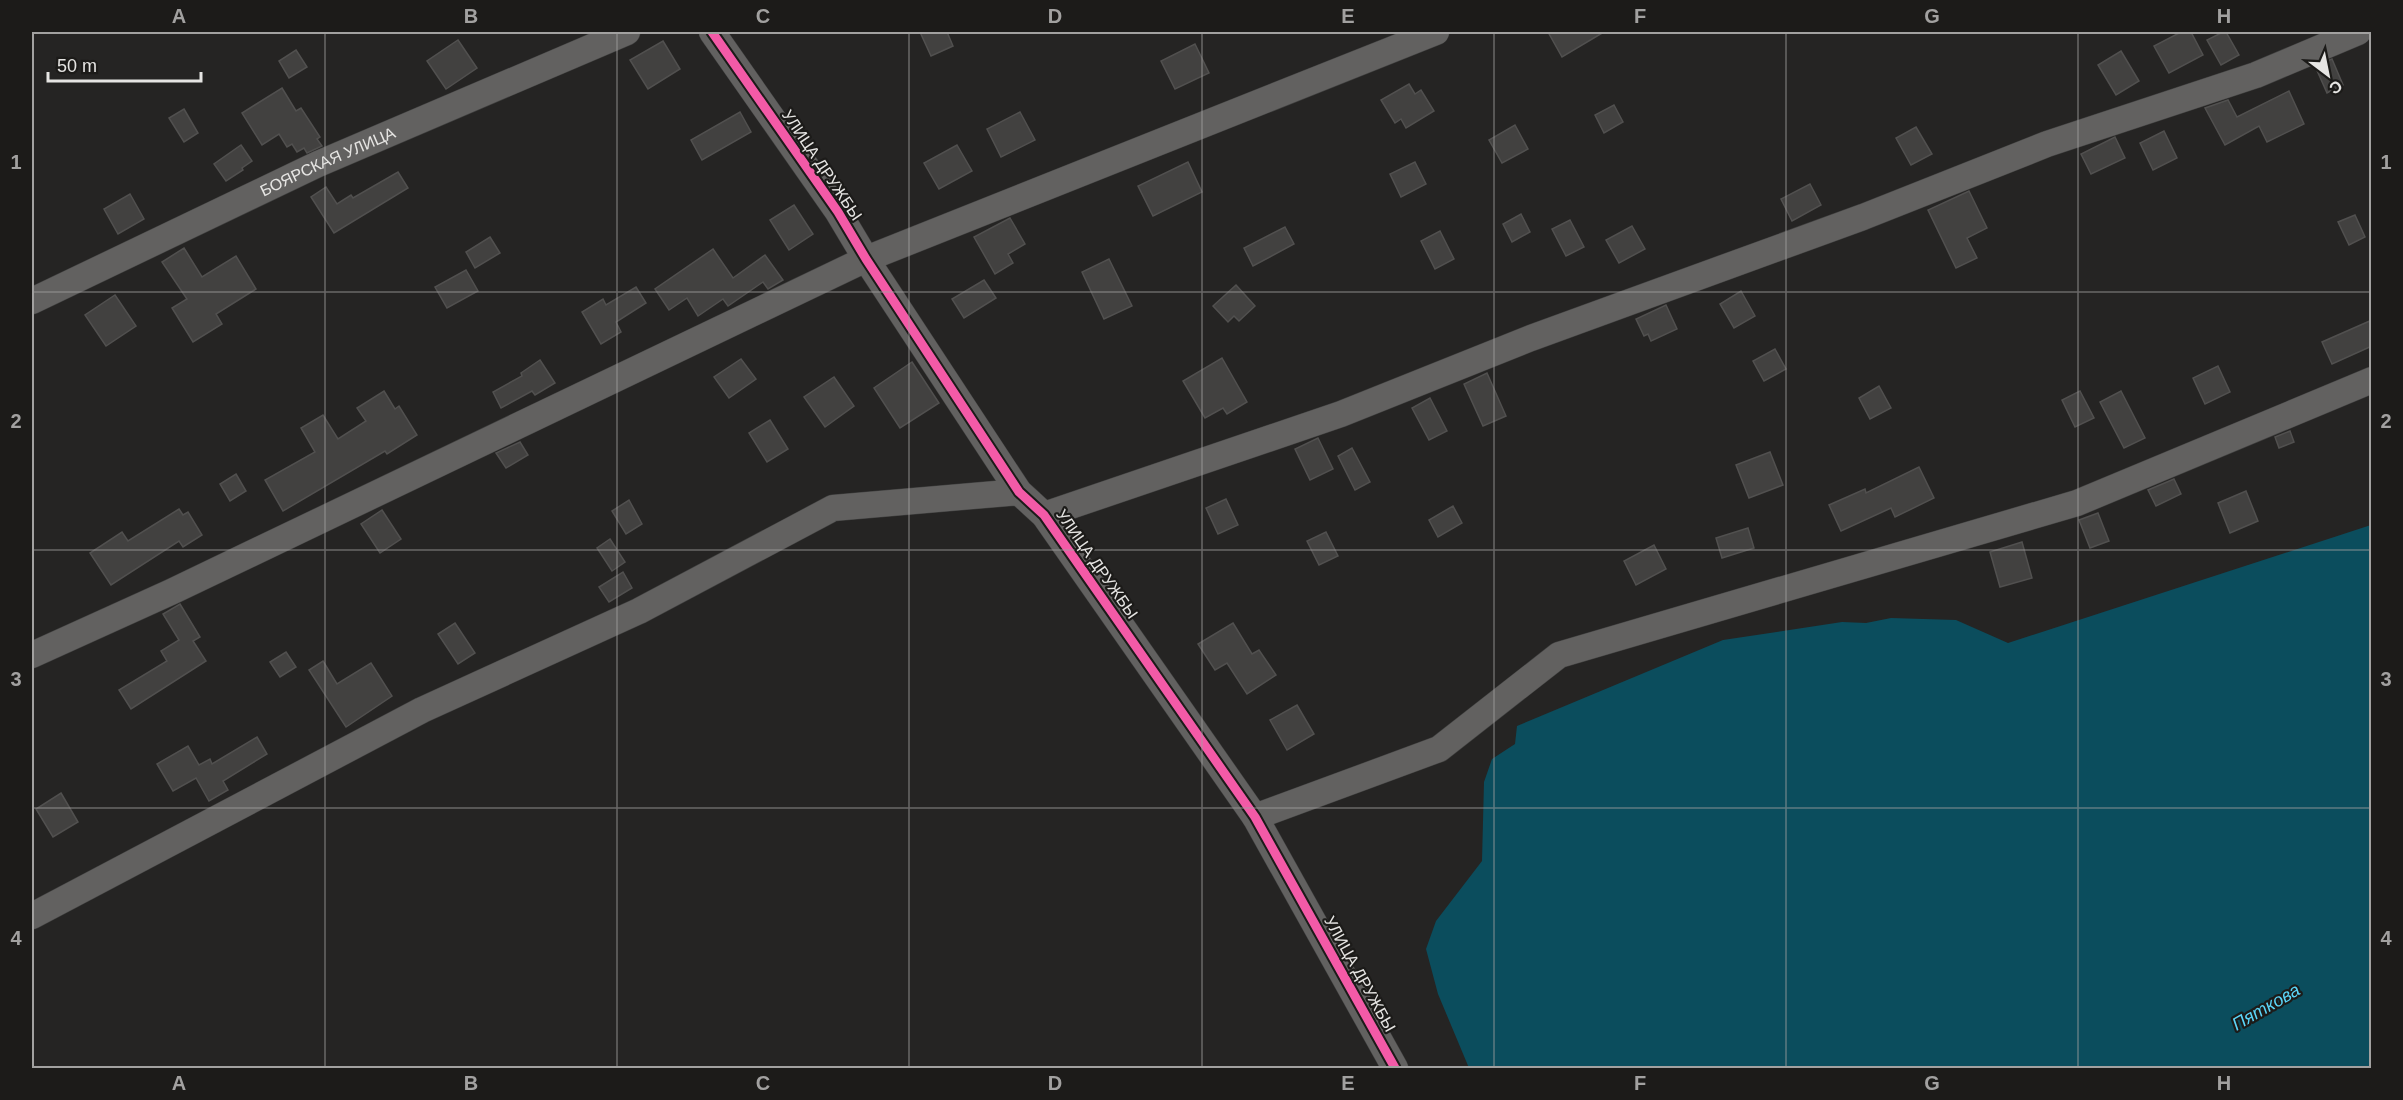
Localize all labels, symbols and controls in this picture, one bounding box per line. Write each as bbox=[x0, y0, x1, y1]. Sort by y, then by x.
text: A bbox=[172, 5, 186, 27]
text: B bbox=[464, 5, 478, 27]
text: C bbox=[756, 5, 770, 27]
text: D bbox=[1048, 5, 1062, 27]
text: E bbox=[1341, 5, 1355, 27]
text: F bbox=[1634, 5, 1646, 27]
text: G bbox=[1924, 5, 1940, 27]
text: H bbox=[2217, 5, 2231, 27]
scale bar bbox=[48, 45, 201, 83]
north arrow bbox=[2298, 45, 2358, 105]
text: 50 m bbox=[57, 56, 97, 76]
text: С bbox=[2326, 77, 2345, 98]
street label: УЛИЦА ДРУЖБЫ bbox=[779, 107, 865, 223]
street label: БОЯРСКАЯ УЛИЦА bbox=[257, 123, 398, 199]
text: 1 bbox=[10, 151, 22, 173]
text: 1 bbox=[2380, 151, 2392, 173]
text: 2 bbox=[10, 410, 22, 432]
text: 2 bbox=[2380, 410, 2392, 432]
street label: УЛИЦА ДРУЖБЫ bbox=[1053, 506, 1141, 622]
text: 3 bbox=[10, 668, 22, 690]
text: 3 bbox=[2380, 668, 2392, 690]
street label: УЛИЦА ДРУЖБЫ bbox=[1321, 913, 1399, 1035]
text: 4 bbox=[10, 927, 22, 949]
text: 4 bbox=[2380, 927, 2392, 949]
water label: Пяткова bbox=[2228, 980, 2304, 1034]
text: A bbox=[172, 1072, 186, 1094]
text: B bbox=[464, 1072, 478, 1094]
text: C bbox=[756, 1072, 770, 1094]
text: D bbox=[1048, 1072, 1062, 1094]
text: E bbox=[1341, 1072, 1355, 1094]
text: F bbox=[1634, 1072, 1646, 1094]
text: G bbox=[1924, 1072, 1940, 1094]
text: H bbox=[2217, 1072, 2231, 1094]

